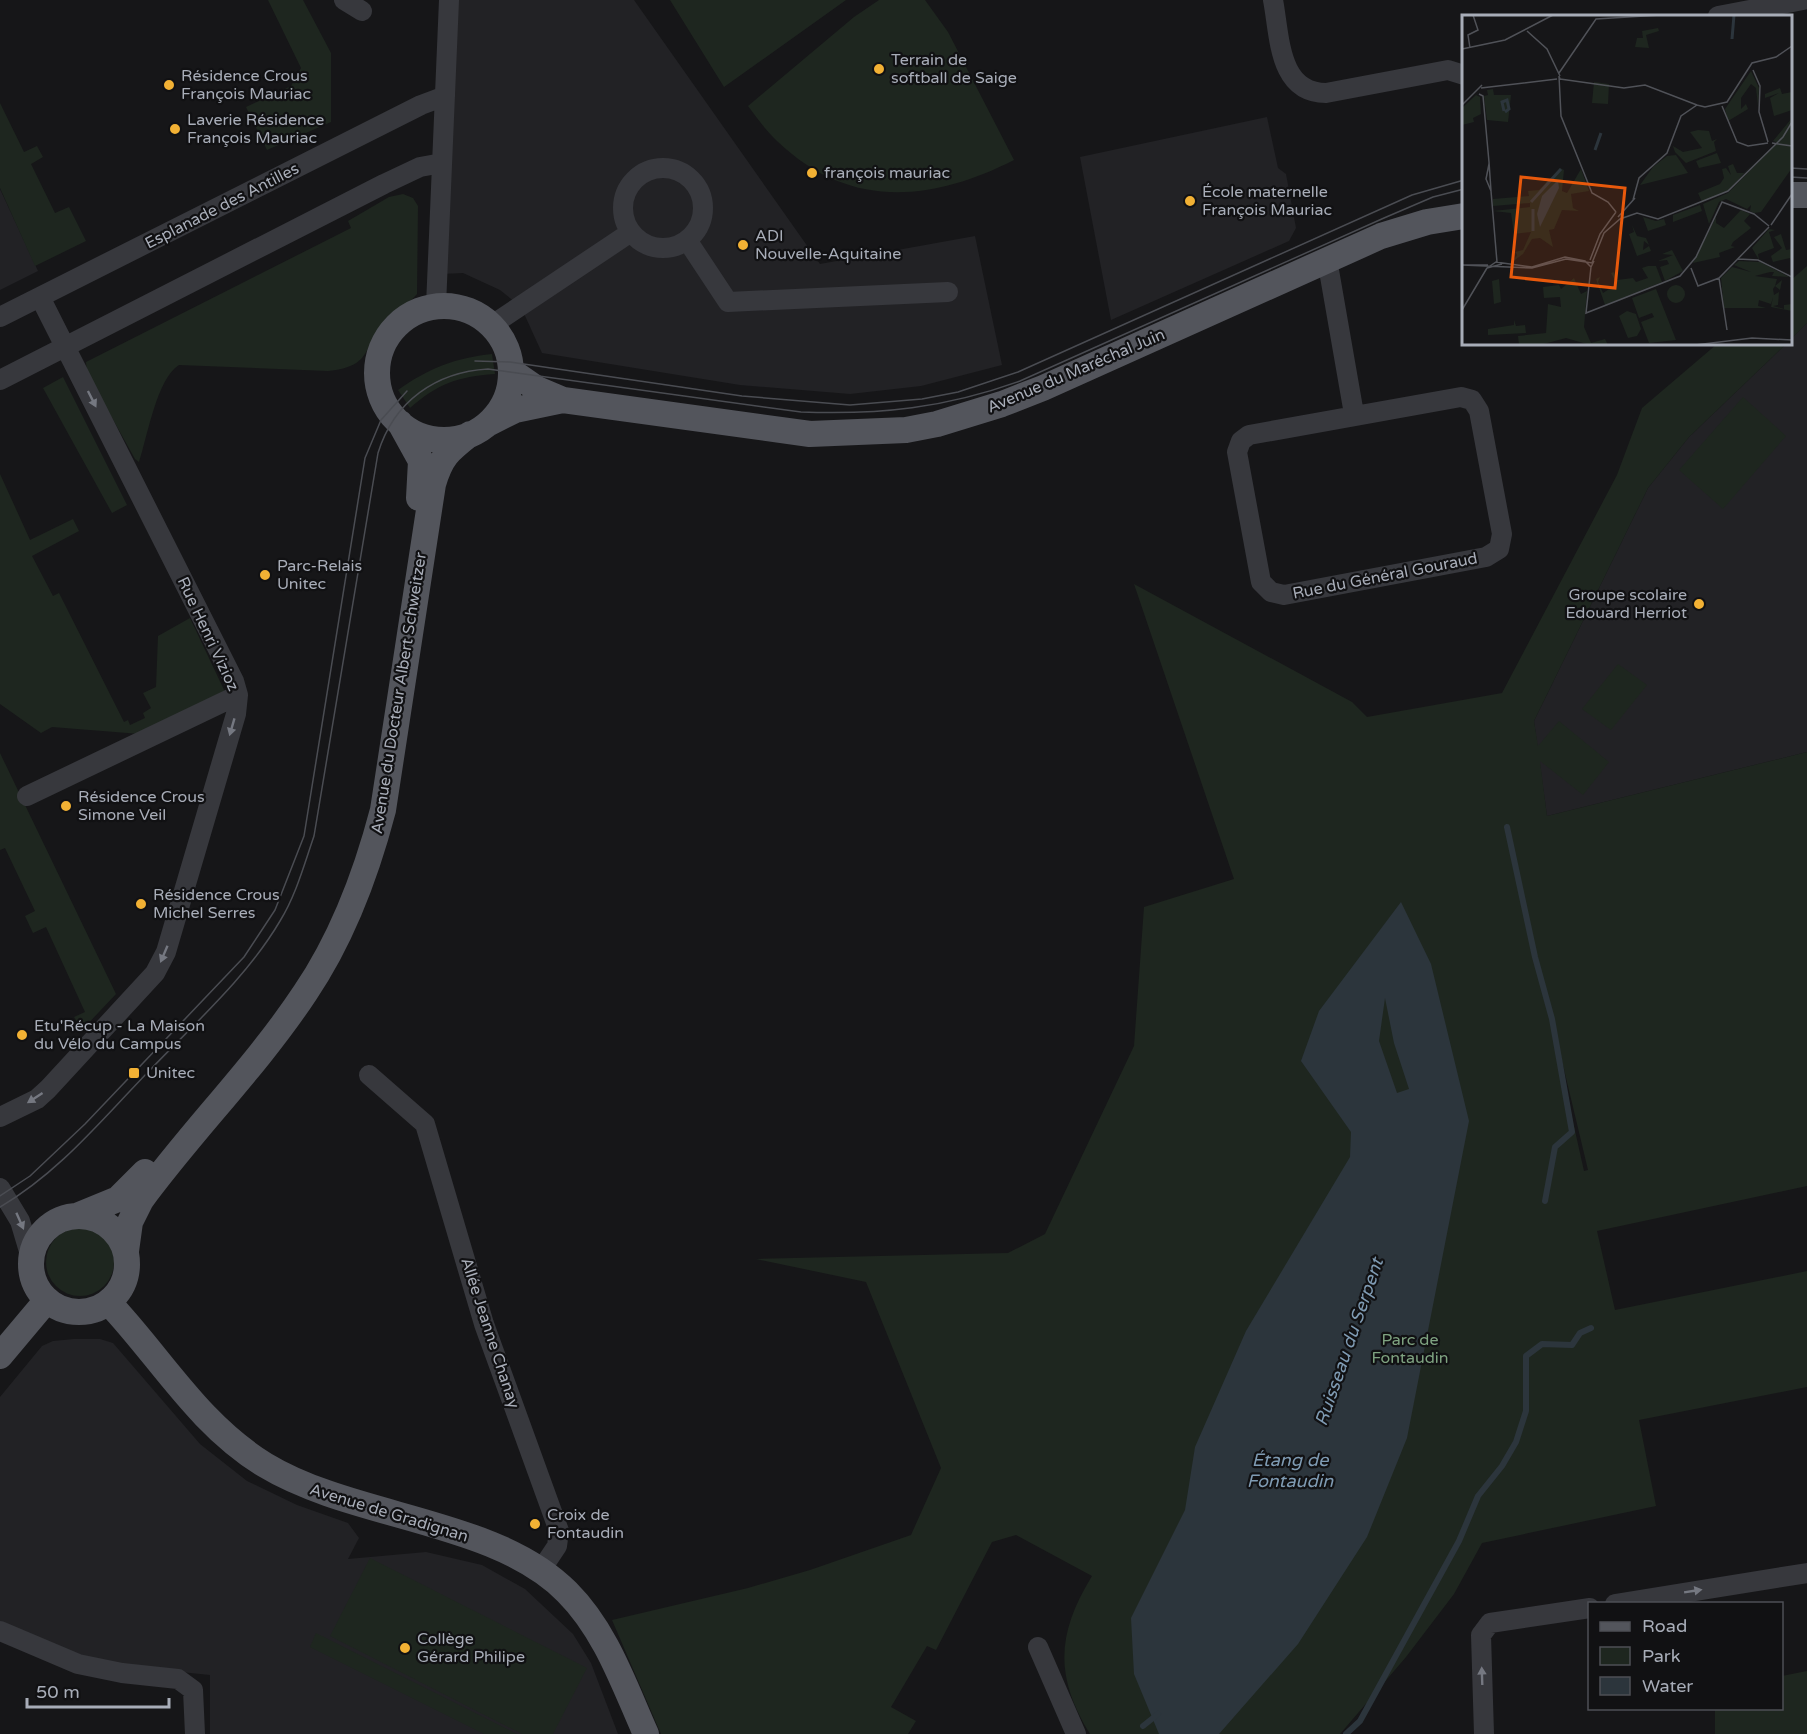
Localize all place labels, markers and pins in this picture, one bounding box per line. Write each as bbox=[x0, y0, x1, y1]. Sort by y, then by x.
place label: Terrain de softball de Saige bbox=[891, 50, 1017, 88]
marker: Terrain de softball de Saige bbox=[872, 62, 886, 76]
place label: Résidence Crous François Mauriac bbox=[181, 66, 311, 104]
marker: Résidence Crous François Mauriac bbox=[162, 78, 176, 92]
place label: Laverie Résidence François Mauriac bbox=[187, 110, 324, 148]
marker: Laverie Résidence François Mauriac bbox=[168, 122, 182, 136]
place label: françois mauriac bbox=[824, 163, 950, 183]
marker: françois mauriac bbox=[805, 166, 819, 180]
place label: École maternelle François Mauriac bbox=[1202, 182, 1332, 220]
marker: École maternelle François Mauriac bbox=[1183, 194, 1197, 208]
place label: ADI Nouvelle-Aquitaine bbox=[755, 226, 901, 264]
marker: ADI Nouvelle-Aquitaine bbox=[736, 238, 750, 252]
place label: Parc-Relais Unitec bbox=[277, 556, 362, 594]
marker: Parc-Relais Unitec bbox=[258, 568, 272, 582]
place label: Groupe scolaire Edouard Herriot bbox=[1565, 585, 1687, 623]
marker: Groupe scolaire Edouard Herriot bbox=[1692, 597, 1706, 611]
place label: Résidence Crous Simone Veil bbox=[78, 787, 205, 825]
marker: Résidence Crous Simone Veil bbox=[59, 799, 73, 813]
place label: Résidence Crous Michel Serres bbox=[153, 885, 280, 923]
marker: Résidence Crous Michel Serres bbox=[134, 897, 148, 911]
place label: Etu'Récup - La Maison du Vélo du Campus bbox=[34, 1016, 205, 1054]
marker: Etu'Récup - La Maison du Vélo du Campus bbox=[15, 1028, 29, 1042]
place label: Unitec bbox=[146, 1063, 195, 1083]
marker: Unitec bbox=[127, 1066, 141, 1080]
place label: Croix de Fontaudin bbox=[547, 1505, 624, 1543]
marker: Croix de Fontaudin bbox=[528, 1517, 542, 1531]
place label: Collège Gérard Philipe bbox=[417, 1629, 525, 1667]
marker: Collège Gérard Philipe bbox=[398, 1641, 412, 1655]

